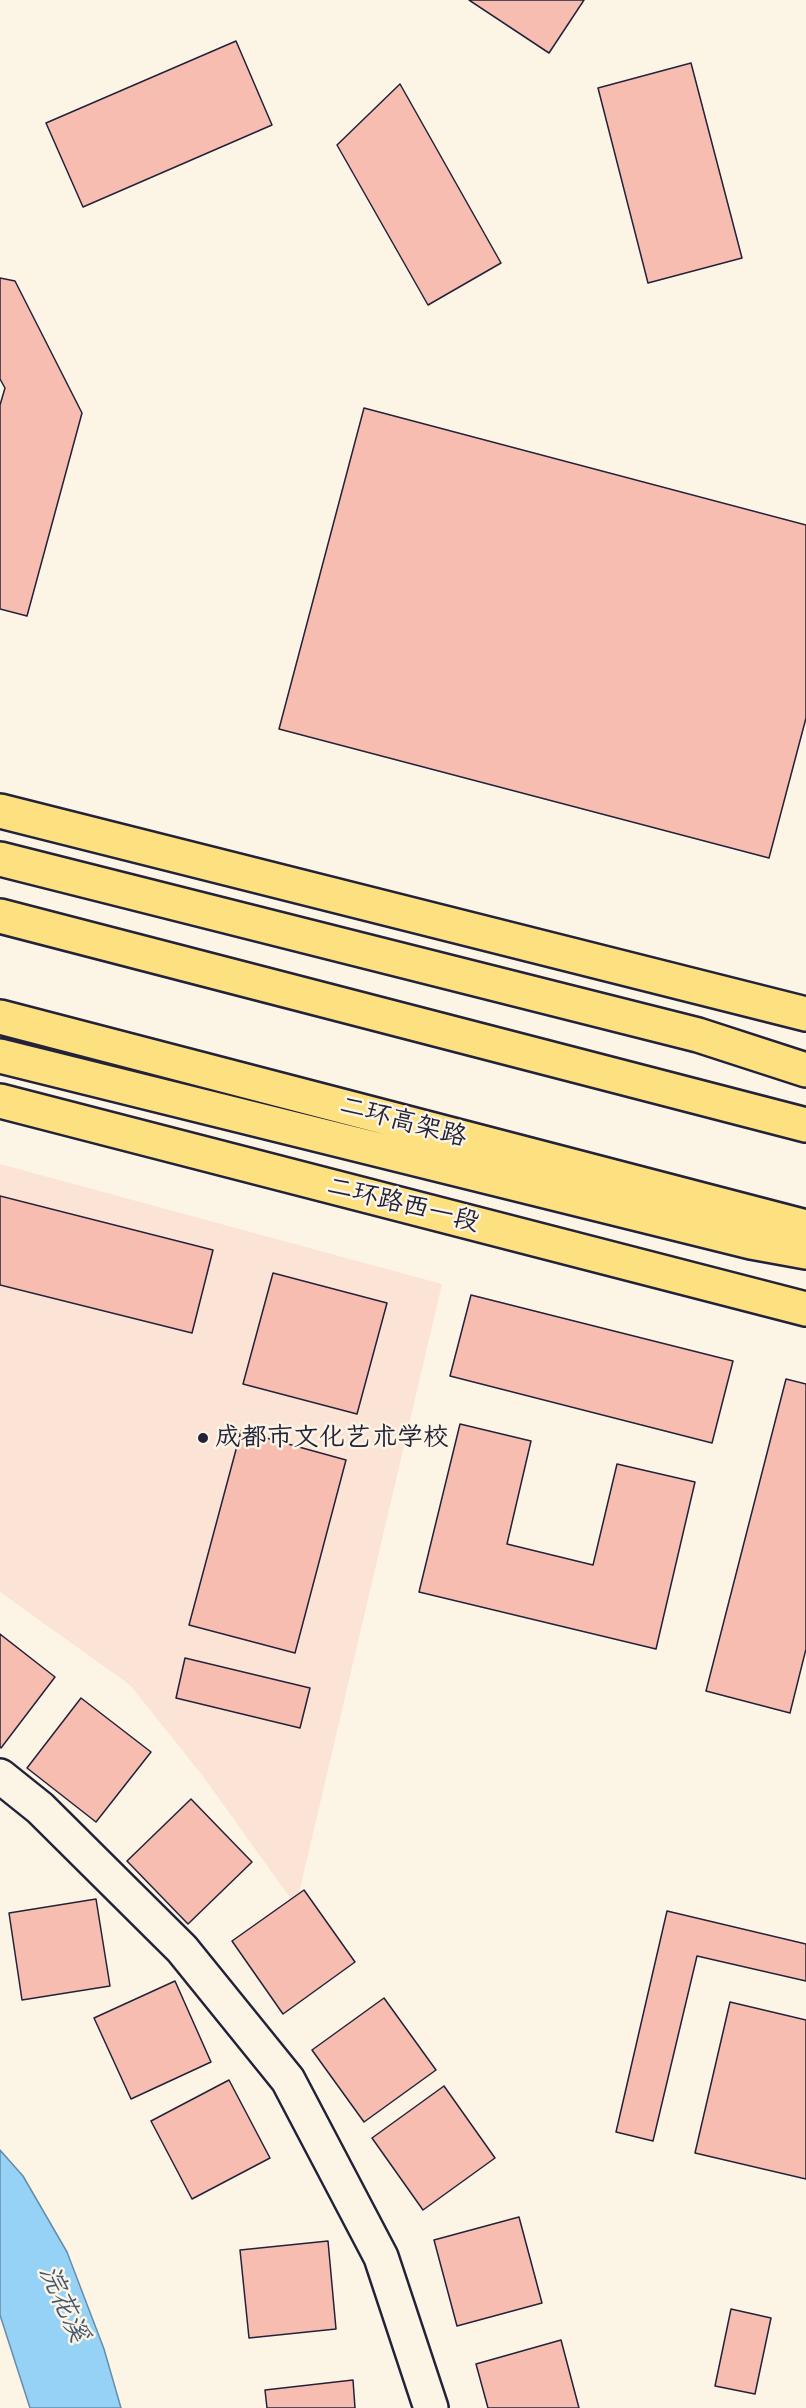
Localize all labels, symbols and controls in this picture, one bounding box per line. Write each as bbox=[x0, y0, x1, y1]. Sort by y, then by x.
street label: 二环高架路 bbox=[336, 1090, 470, 1154]
street label: 二环路西一段 bbox=[324, 1171, 482, 1239]
place label: 成都市文化艺术学校 bbox=[215, 1422, 449, 1454]
marker: 成都市文化艺术学校 bbox=[196, 1431, 210, 1445]
water label: 浣花溪 bbox=[31, 2260, 95, 2348]

